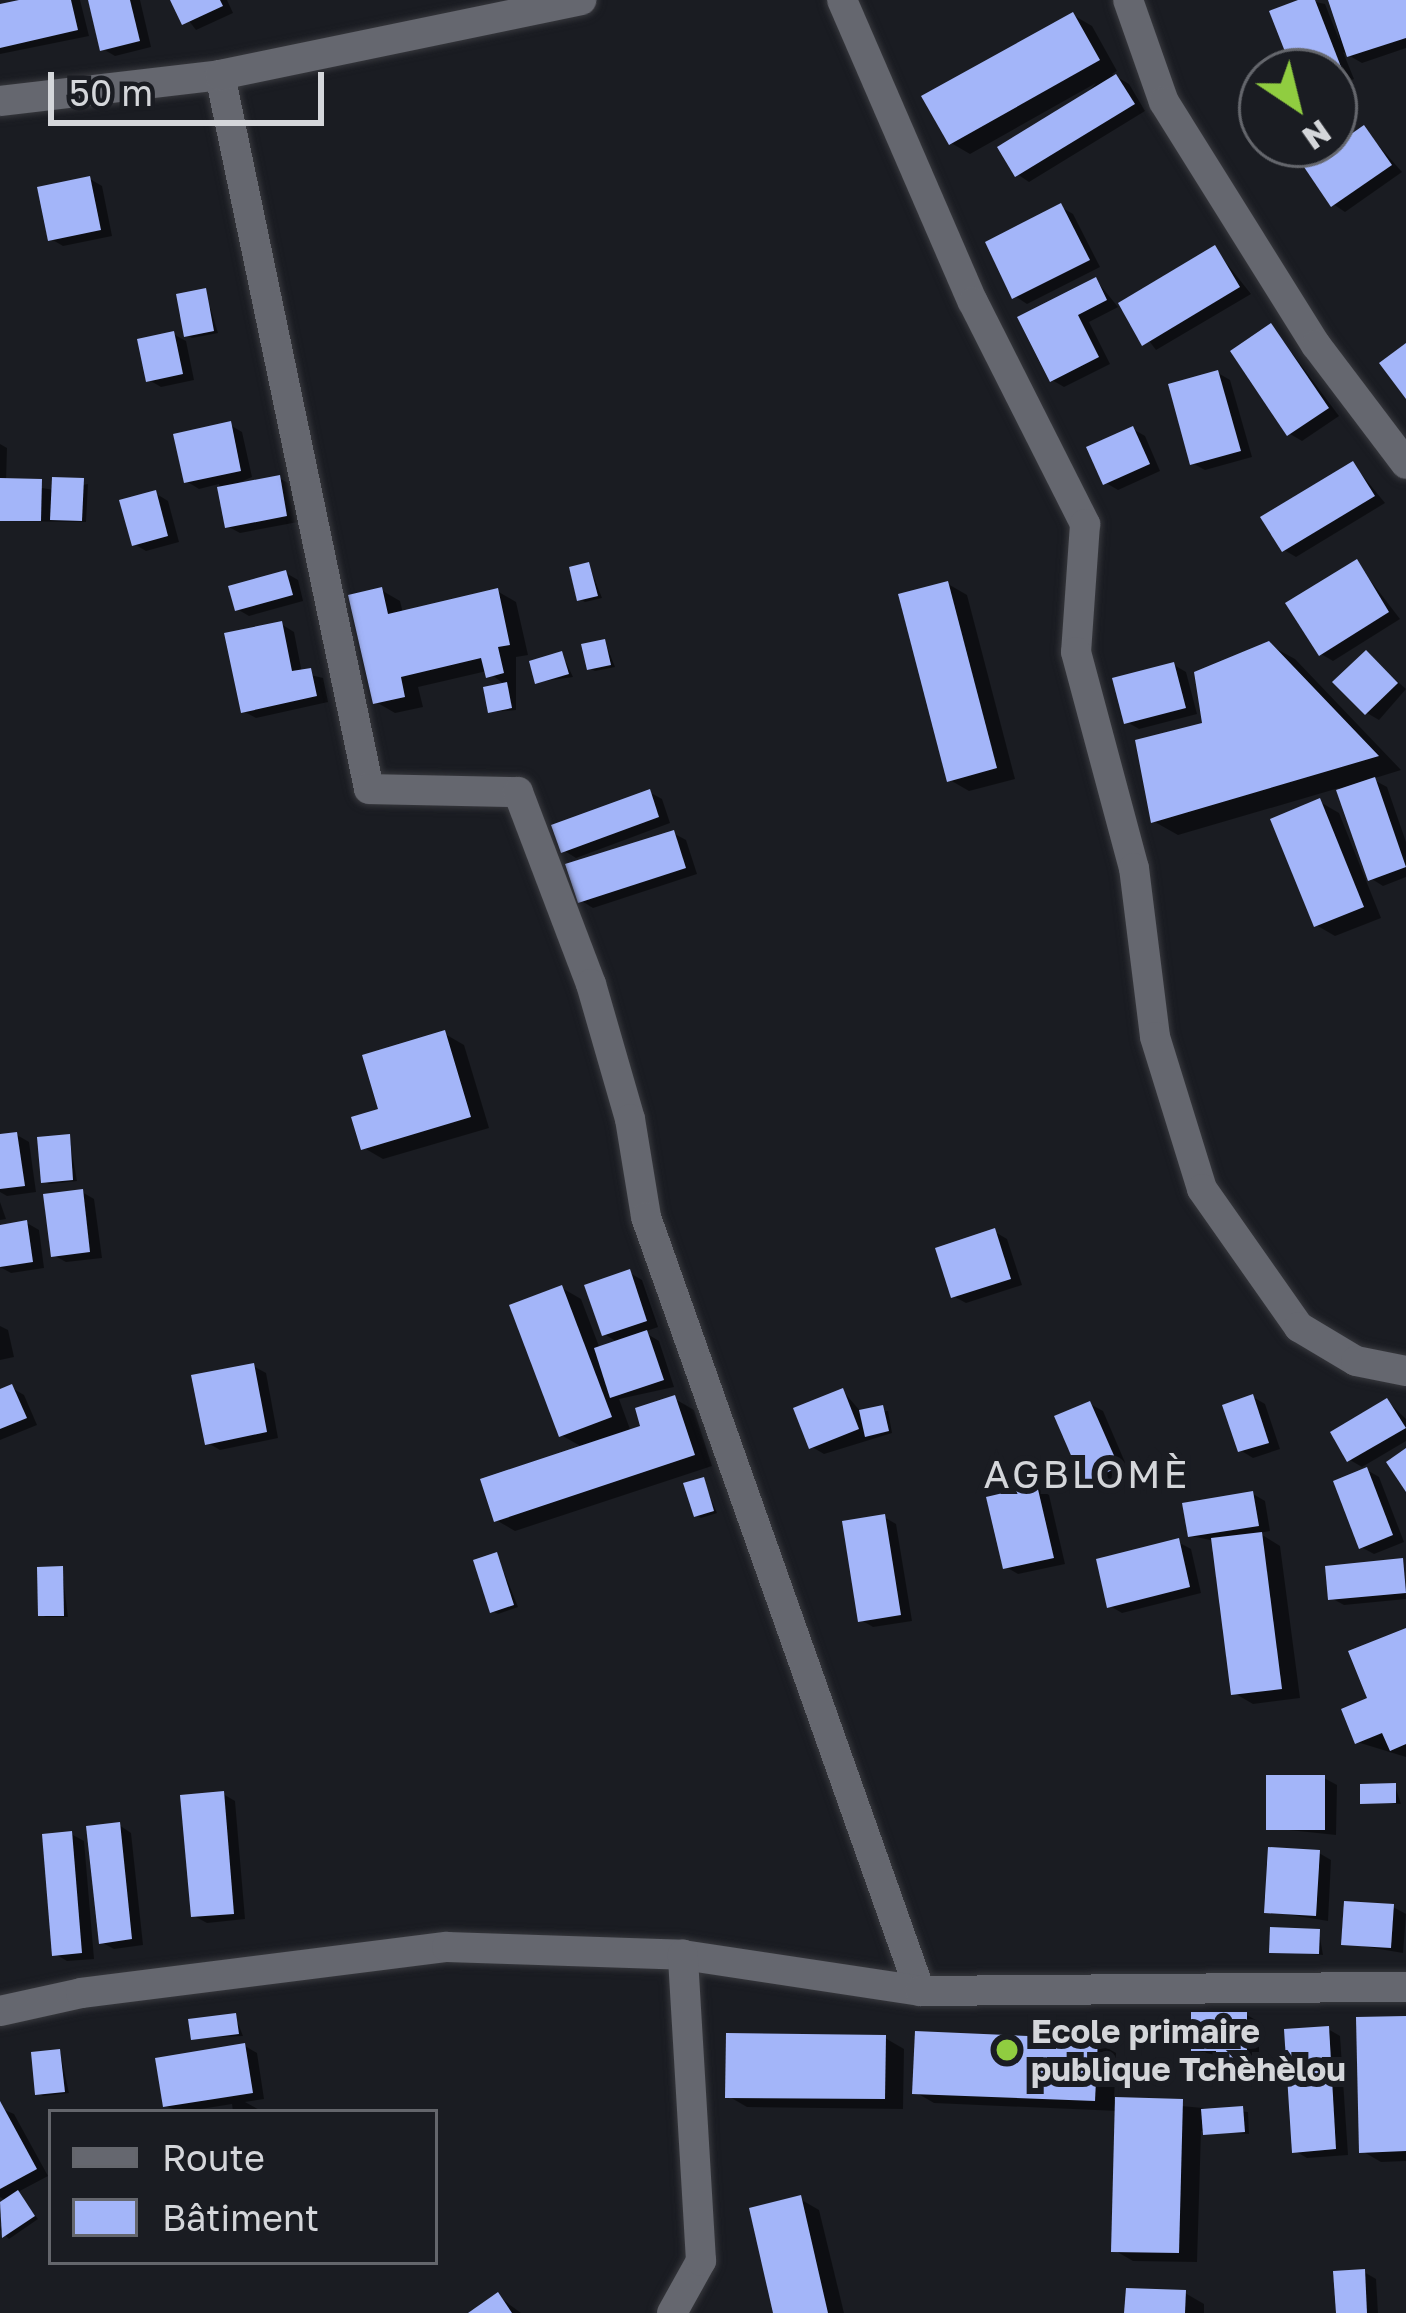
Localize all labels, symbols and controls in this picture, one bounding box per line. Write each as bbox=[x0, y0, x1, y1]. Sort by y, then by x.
scale bar bbox=[54, 48, 330, 122]
north arrow bbox=[1238, 48, 1358, 168]
text: 50 m bbox=[69, 71, 153, 114]
text: N bbox=[1296, 112, 1339, 159]
district label: AGBLOMÈ bbox=[984, 1451, 1190, 1497]
place label: Ecole primaire publique Tchèhèlou bbox=[1031, 2011, 1346, 2089]
marker: Ecole primaire publique Tchèhèlou bbox=[994, 2037, 1020, 2063]
legend bbox=[48, 2109, 438, 2265]
text: Route bbox=[162, 2136, 265, 2179]
text: Bâtiment bbox=[162, 2196, 319, 2239]

